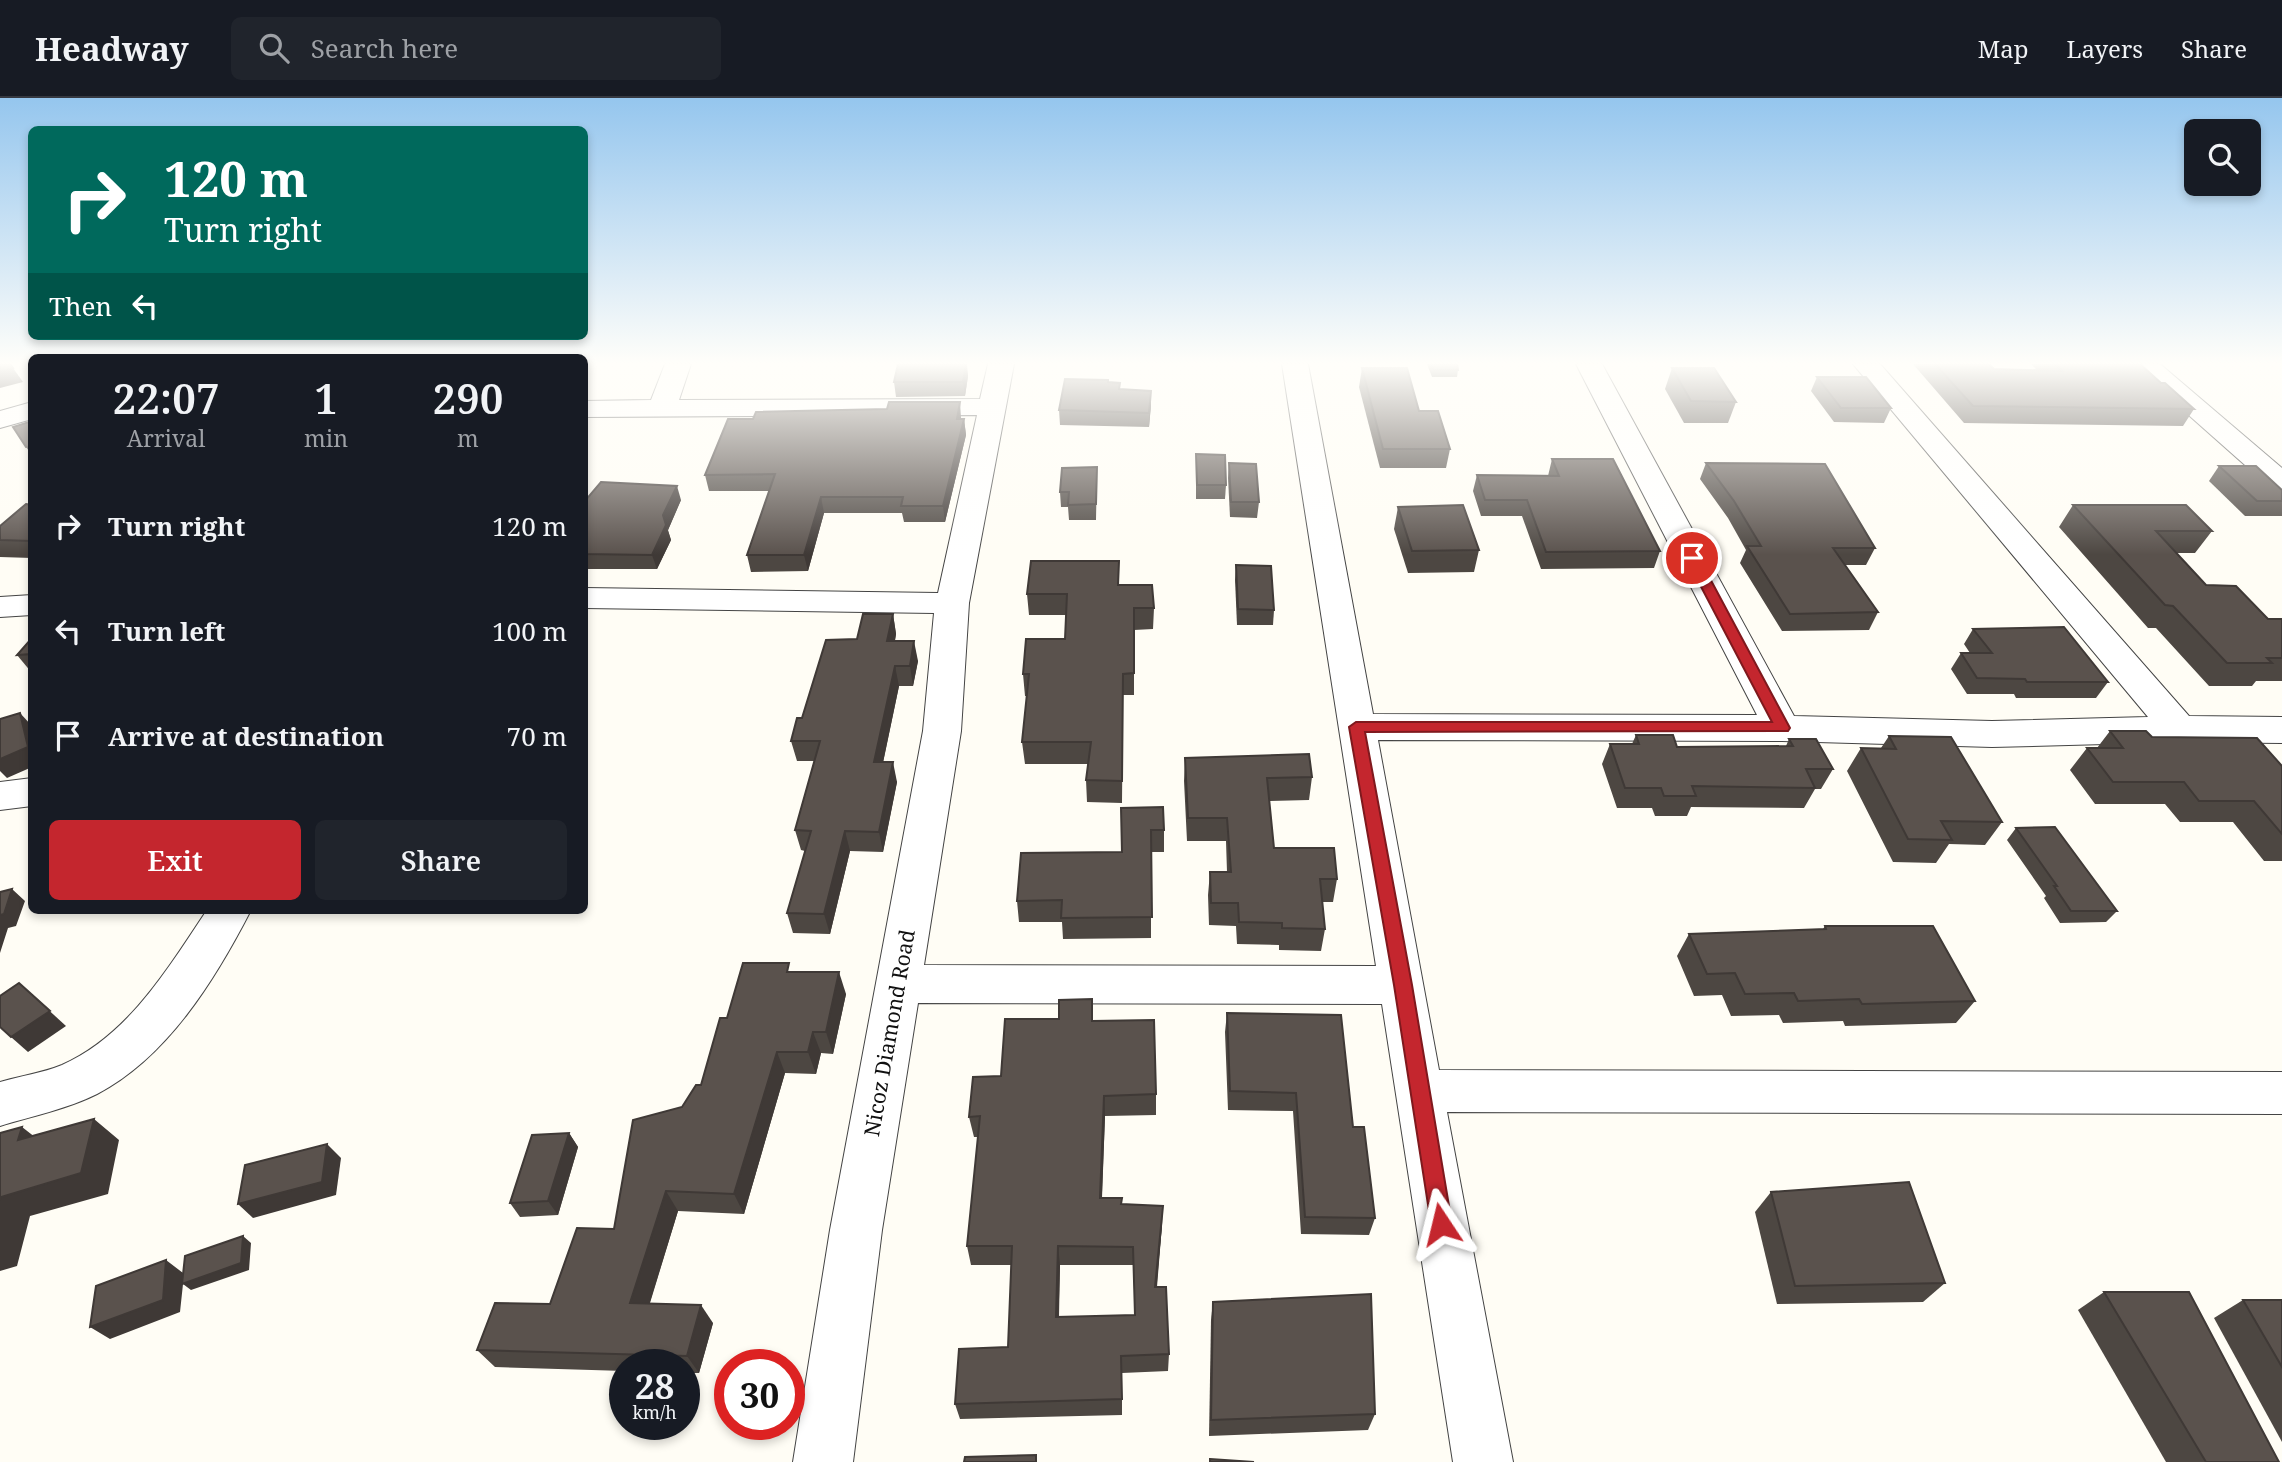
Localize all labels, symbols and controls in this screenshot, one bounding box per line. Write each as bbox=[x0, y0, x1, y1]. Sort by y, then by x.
search box bbox=[231, 17, 721, 80]
text: Headway bbox=[35, 26, 189, 71]
icon: search bbox=[255, 29, 293, 67]
text: Search here bbox=[311, 30, 458, 66]
text: Map bbox=[1978, 32, 2029, 65]
text: Layers bbox=[2067, 32, 2143, 65]
text: Share bbox=[2181, 32, 2247, 65]
map controls bbox=[2184, 119, 2261, 196]
button: search bbox=[2184, 119, 2261, 196]
text: 120 m bbox=[164, 145, 308, 211]
icon: right bbox=[49, 154, 140, 245]
text: Turn right bbox=[164, 208, 322, 251]
icon: left bbox=[126, 287, 164, 325]
text: Then bbox=[49, 288, 112, 324]
text: 22:07 bbox=[113, 369, 220, 426]
text: 1 bbox=[314, 369, 338, 426]
text: 290 bbox=[433, 369, 503, 426]
text: Arrival bbox=[127, 422, 205, 454]
text: min bbox=[304, 422, 348, 454]
text: m bbox=[457, 422, 479, 454]
icon: right bbox=[49, 507, 87, 545]
text: Turn right bbox=[108, 508, 245, 544]
text: 120 m bbox=[492, 508, 567, 544]
pin bbox=[1662, 528, 1722, 588]
icon: arrive bbox=[1673, 539, 1711, 577]
icon: left bbox=[49, 612, 87, 650]
text: Turn left bbox=[108, 613, 225, 649]
text: 100 m bbox=[492, 613, 567, 649]
icon: arrive bbox=[49, 717, 87, 755]
text: Arrive at destination bbox=[108, 718, 384, 754]
text: 70 m bbox=[507, 718, 567, 754]
button: Exit bbox=[49, 820, 301, 900]
button: Share bbox=[315, 820, 567, 900]
street label: Nicoz Diamond Road bbox=[857, 927, 921, 1139]
position arrow bbox=[1404, 1187, 1478, 1261]
speed limit sign: 30 bbox=[714, 1349, 805, 1440]
text: 28 bbox=[635, 1362, 674, 1409]
text: km/h bbox=[632, 1400, 677, 1424]

